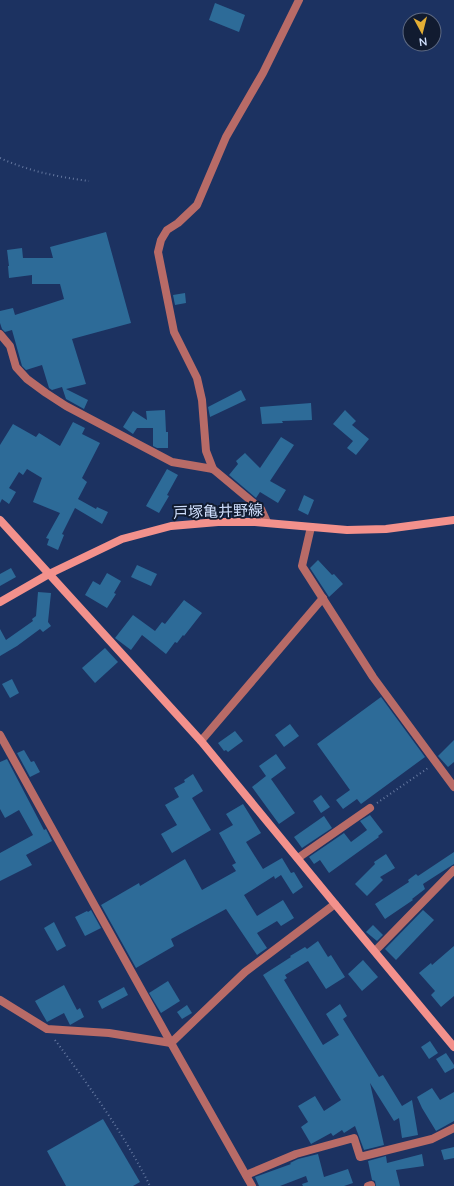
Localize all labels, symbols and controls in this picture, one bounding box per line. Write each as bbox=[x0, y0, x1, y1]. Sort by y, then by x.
north arrow bbox=[402, 12, 442, 52]
text: N bbox=[418, 34, 428, 49]
street label: 戸塚亀井野線 bbox=[173, 500, 263, 522]

